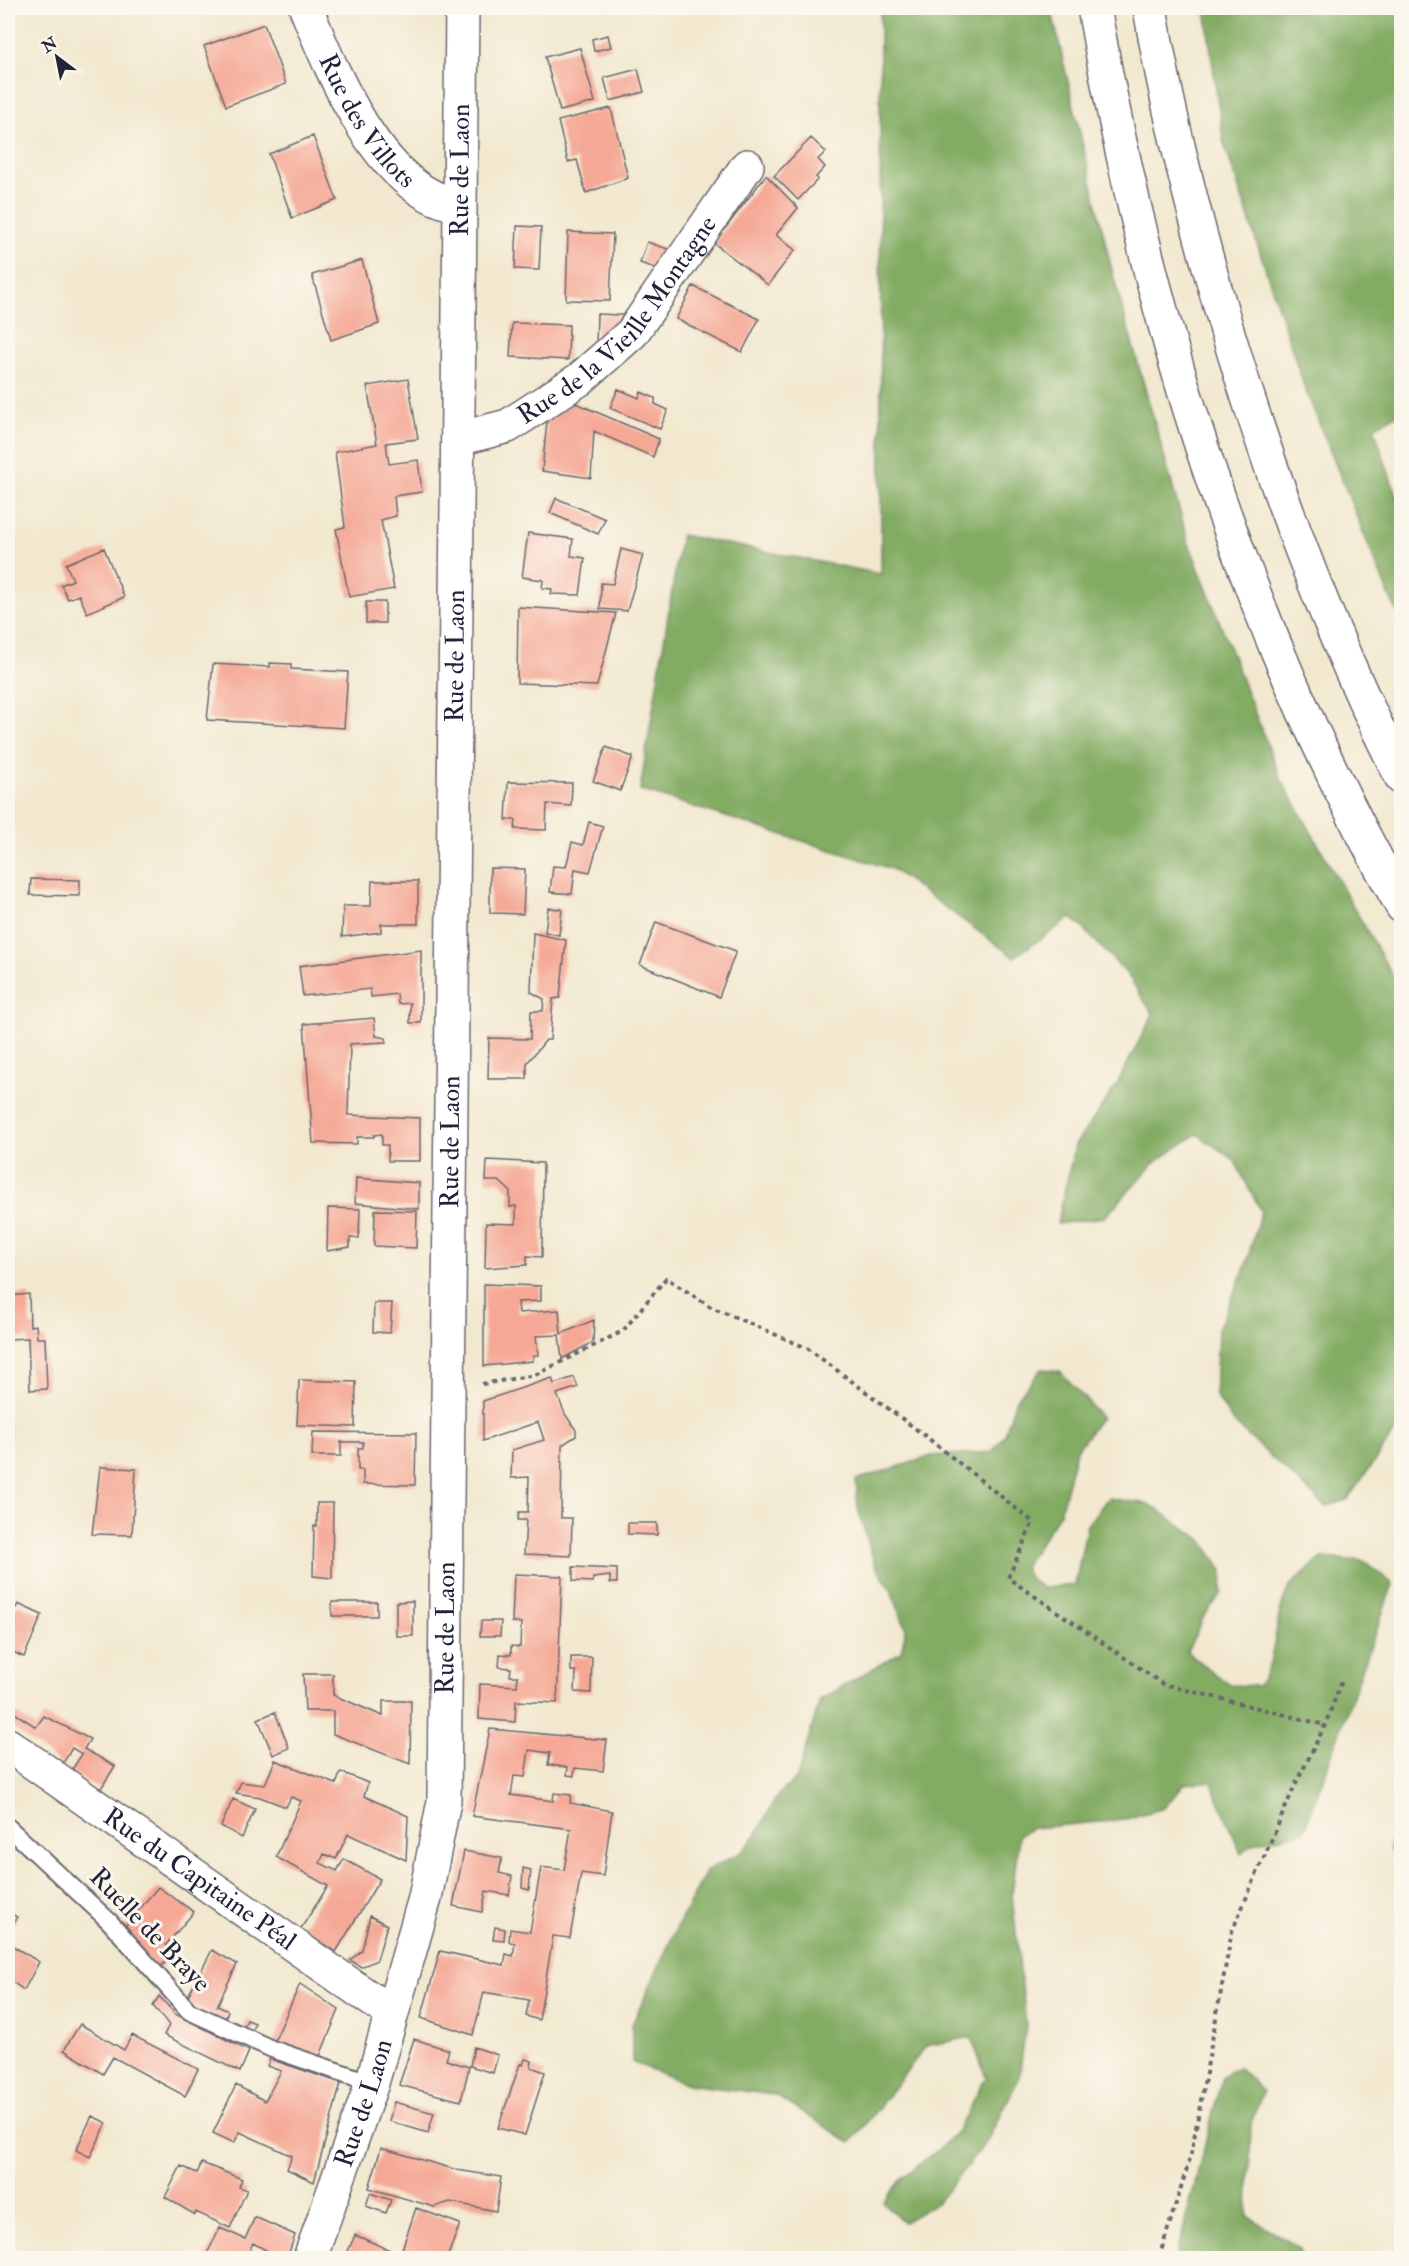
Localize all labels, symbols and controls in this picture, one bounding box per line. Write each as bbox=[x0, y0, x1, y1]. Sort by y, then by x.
north arrow bbox=[27, 27, 87, 87]
text: N bbox=[37, 32, 62, 58]
street label: Rue des Villots bbox=[311, 49, 422, 195]
street label: Rue de Laon bbox=[444, 103, 477, 237]
street label: Rue de la Vieille Montagne bbox=[512, 210, 724, 431]
street label: Rue de Laon bbox=[439, 589, 472, 723]
street label: Rue de Laon bbox=[434, 1075, 467, 1209]
street label: Rue de Laon bbox=[429, 1561, 462, 1695]
street label: Rue du Capitaine Péal bbox=[97, 1801, 303, 1958]
street label: Ruelle de Braye bbox=[83, 1861, 217, 1999]
street label: Rue de Laon bbox=[328, 2036, 400, 2171]

